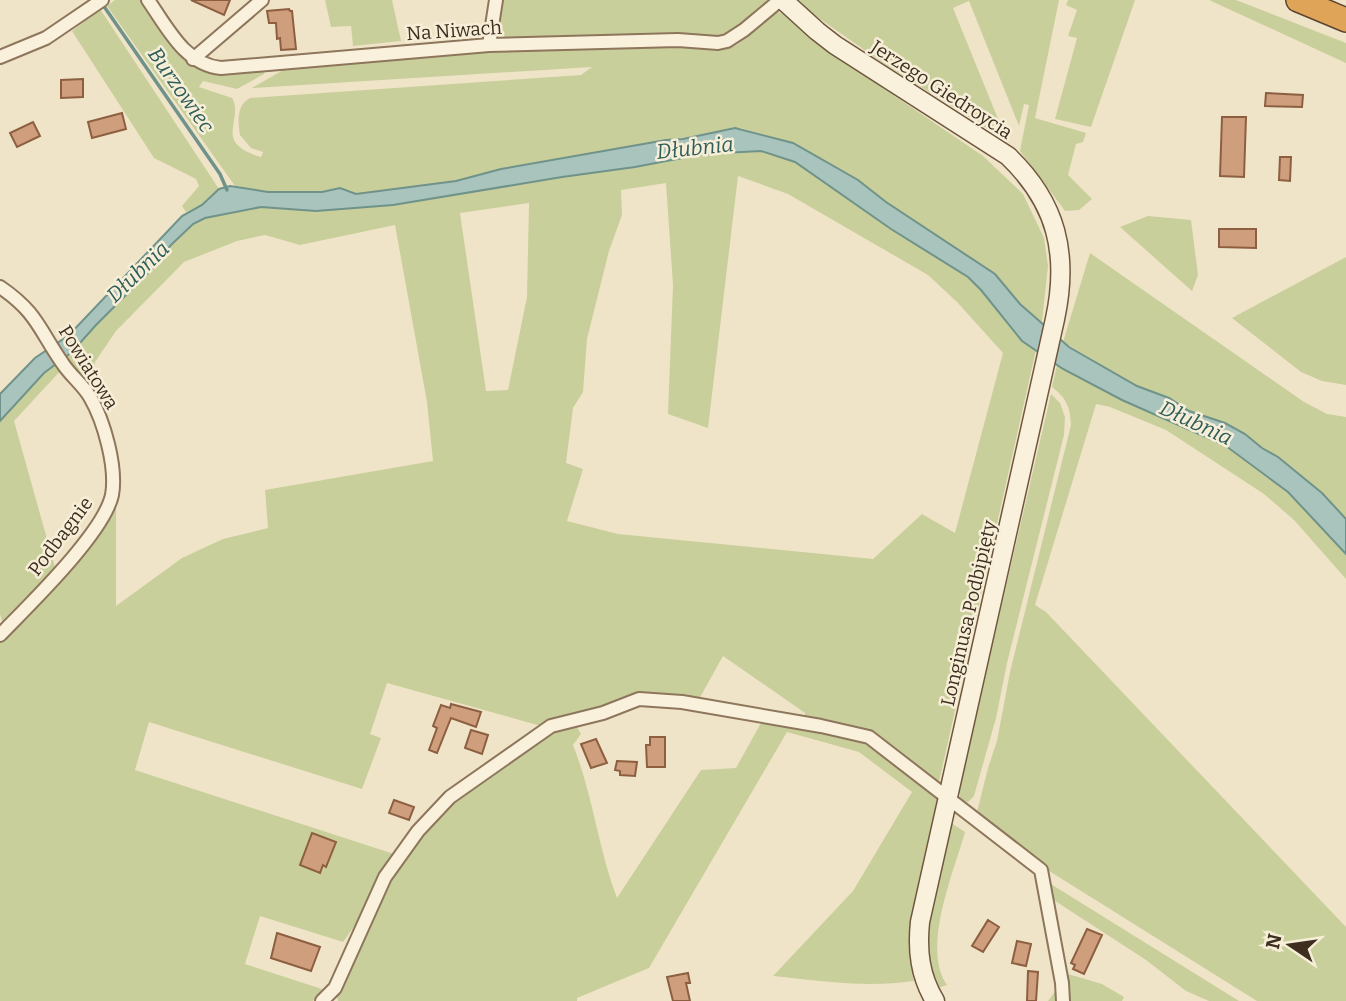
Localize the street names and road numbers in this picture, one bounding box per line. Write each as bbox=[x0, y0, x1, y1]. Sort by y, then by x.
street label: Na Niwach bbox=[405, 16, 503, 45]
street label: Jerzego Giedroycia bbox=[866, 35, 1017, 144]
street label: Powiatowa bbox=[54, 321, 124, 414]
street label: Podbagnie bbox=[23, 492, 98, 580]
street label: Longinusa Podbipięty bbox=[936, 517, 1001, 708]

